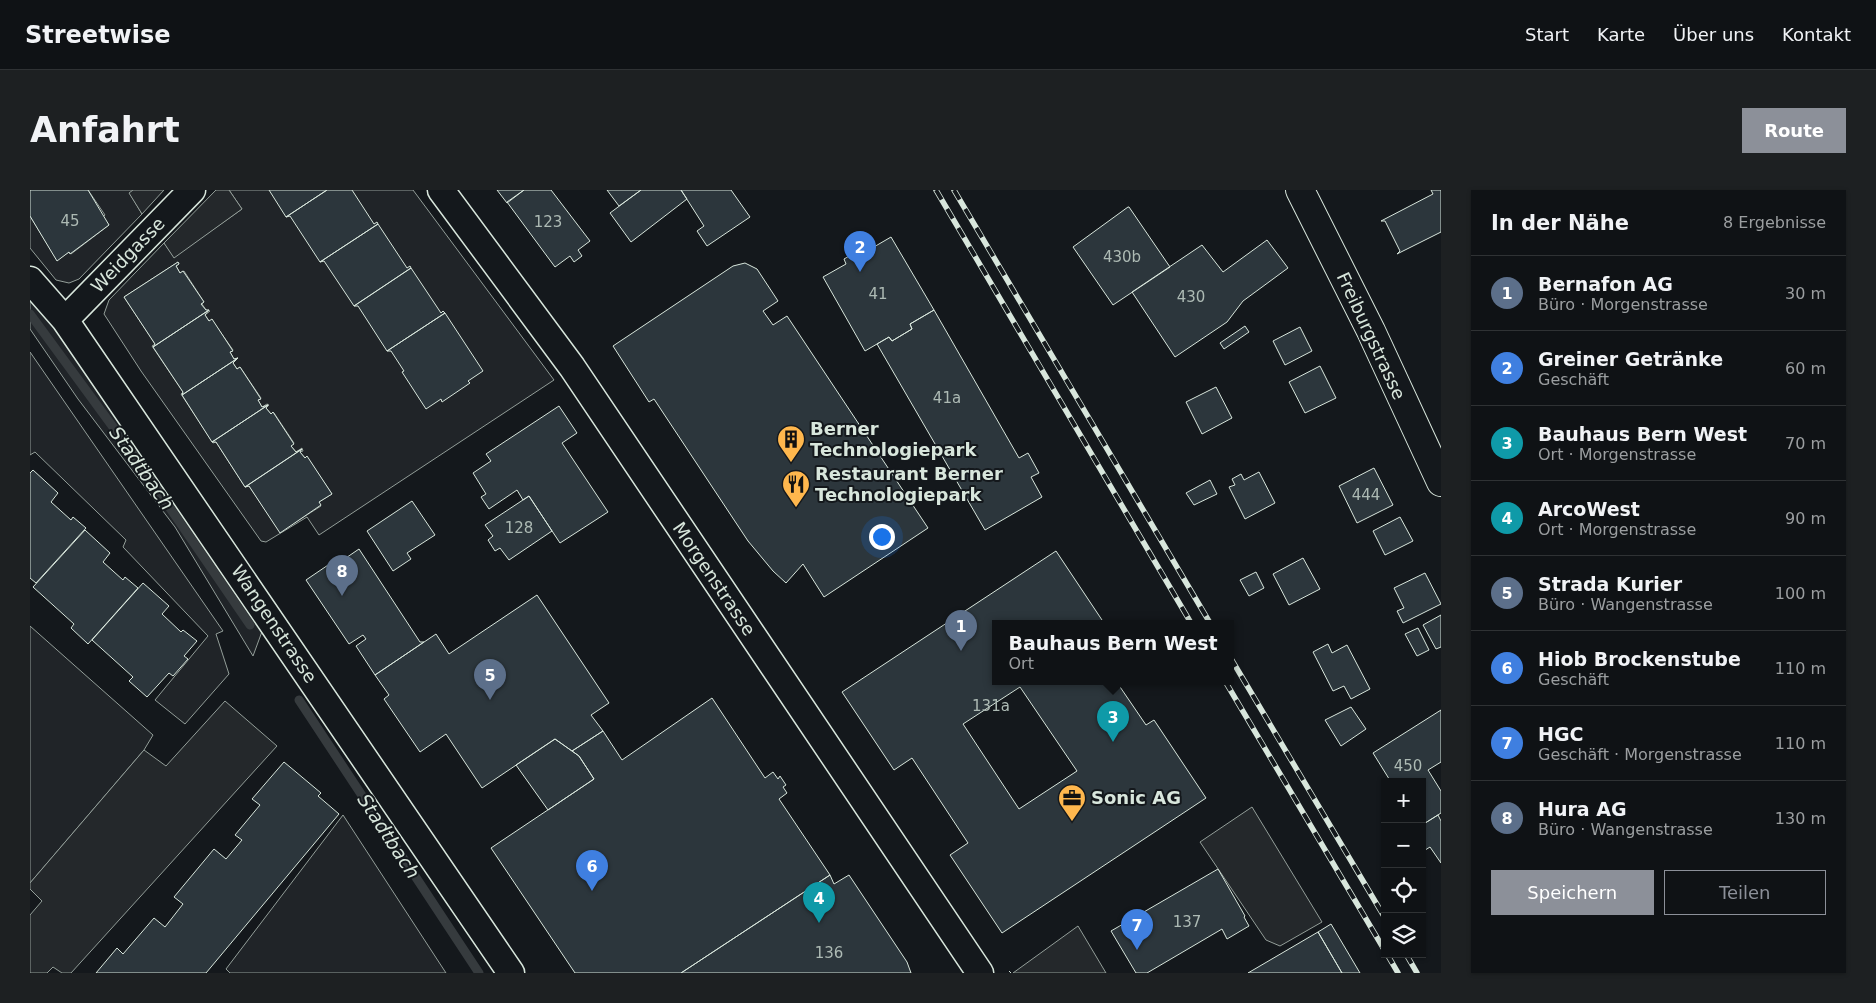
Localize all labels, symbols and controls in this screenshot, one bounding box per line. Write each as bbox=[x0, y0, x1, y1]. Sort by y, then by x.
text: Streetwise bbox=[25, 21, 171, 49]
text: Start bbox=[1525, 24, 1569, 45]
text: Karte bbox=[1597, 24, 1645, 45]
text: Über uns bbox=[1673, 24, 1754, 45]
text: Kontakt bbox=[1782, 24, 1851, 45]
button: Route bbox=[1742, 108, 1846, 153]
text: Anfahrt bbox=[30, 110, 180, 150]
text: In der Nähe bbox=[1491, 211, 1629, 235]
house number: 45 bbox=[60, 212, 80, 230]
street label: Weidgasse bbox=[87, 213, 169, 297]
house number: 123 bbox=[534, 213, 562, 231]
text: 8 Ergebnisse bbox=[1723, 213, 1826, 232]
pin: 2 bbox=[844, 231, 876, 272]
house number: 430b bbox=[1103, 248, 1141, 266]
street label: Freiburgstrasse bbox=[1333, 269, 1410, 403]
text: Bernafon AG bbox=[1538, 273, 1673, 295]
text: 1 bbox=[1501, 284, 1513, 303]
text: 30 m bbox=[1785, 284, 1826, 303]
house number: 41 bbox=[868, 285, 888, 303]
house number: 430 bbox=[1177, 288, 1205, 306]
text: Büro · Morgenstrasse bbox=[1538, 295, 1708, 314]
text: Greiner Getränke bbox=[1538, 348, 1723, 370]
text: 2 bbox=[1501, 359, 1513, 378]
text: 60 m bbox=[1785, 359, 1826, 378]
text: Geschäft bbox=[1538, 370, 1609, 389]
house number: 41a bbox=[933, 389, 961, 407]
place label: Berner Technologiepark bbox=[810, 418, 977, 460]
water label: Stadtbach bbox=[105, 422, 179, 514]
text: Bauhaus Bern West bbox=[1538, 423, 1747, 445]
building icon: Berner Technologiepark bbox=[776, 424, 806, 463]
text: 3 bbox=[1501, 434, 1513, 453]
text: 70 m bbox=[1785, 434, 1826, 453]
text: Ort · Morgenstrasse bbox=[1538, 445, 1696, 464]
place label: Restaurant Berner Technologiepark bbox=[815, 463, 1003, 505]
restaurant icon: Restaurant Berner Technologiepark bbox=[781, 469, 811, 508]
house number: 444 bbox=[1352, 486, 1380, 504]
text: ArcoWest bbox=[1538, 498, 1640, 520]
text: 4 bbox=[1501, 509, 1513, 528]
text: 90 m bbox=[1785, 509, 1826, 528]
street label: Morgenstrasse bbox=[669, 518, 760, 639]
house number: 128 bbox=[505, 519, 533, 537]
text: Ort · Morgenstrasse bbox=[1538, 520, 1696, 539]
your location bbox=[869, 524, 895, 550]
pin: 8 bbox=[326, 555, 358, 596]
street label: Wangenstrasse bbox=[227, 561, 322, 687]
text: Strada Kurier bbox=[1538, 573, 1682, 595]
text: 5 bbox=[1501, 584, 1513, 603]
text: 100 m bbox=[1775, 584, 1826, 603]
text: Büro · Wangenstrasse bbox=[1538, 595, 1713, 614]
pin: 1 bbox=[945, 610, 977, 651]
popup bbox=[992, 620, 1234, 685]
text: Bauhaus Bern West bbox=[1008, 632, 1218, 654]
text: Hiob Brockenstube bbox=[1538, 648, 1741, 670]
text: Ort bbox=[1008, 654, 1034, 673]
pin: 5 bbox=[474, 659, 506, 700]
text: 6 bbox=[1501, 659, 1513, 678]
text: 110 m bbox=[1775, 659, 1826, 678]
text: Geschäft bbox=[1538, 670, 1609, 689]
house number: 131a bbox=[972, 697, 1010, 715]
pin: 3 bbox=[1097, 701, 1129, 742]
text: HGC bbox=[1538, 723, 1583, 745]
text: 7 bbox=[1501, 734, 1513, 753]
text: 110 m bbox=[1775, 734, 1826, 753]
text: Geschäft · Morgenstrasse bbox=[1538, 745, 1742, 764]
house number: 450 bbox=[1394, 757, 1422, 775]
map controls bbox=[1381, 778, 1426, 958]
button: + bbox=[1381, 778, 1426, 823]
office icon: Sonic AG bbox=[1057, 783, 1087, 822]
place label: Sonic AG bbox=[1091, 787, 1181, 808]
water label: Stadtbach bbox=[353, 789, 425, 883]
text: Hura AG bbox=[1538, 798, 1627, 820]
text: 8 bbox=[1501, 809, 1513, 828]
text: 130 m bbox=[1775, 809, 1826, 828]
text: Büro · Wangenstrasse bbox=[1538, 820, 1713, 839]
button: − bbox=[1381, 823, 1426, 868]
pin: 6 bbox=[576, 850, 608, 891]
button: locate bbox=[1381, 868, 1426, 913]
button: Speichern bbox=[1491, 870, 1654, 915]
button: Teilen bbox=[1664, 870, 1826, 915]
pin: 4 bbox=[803, 882, 835, 923]
pin: 7 bbox=[1121, 909, 1153, 950]
house number: 137 bbox=[1173, 913, 1201, 931]
button: layers bbox=[1381, 913, 1426, 958]
house number: 136 bbox=[815, 944, 843, 962]

